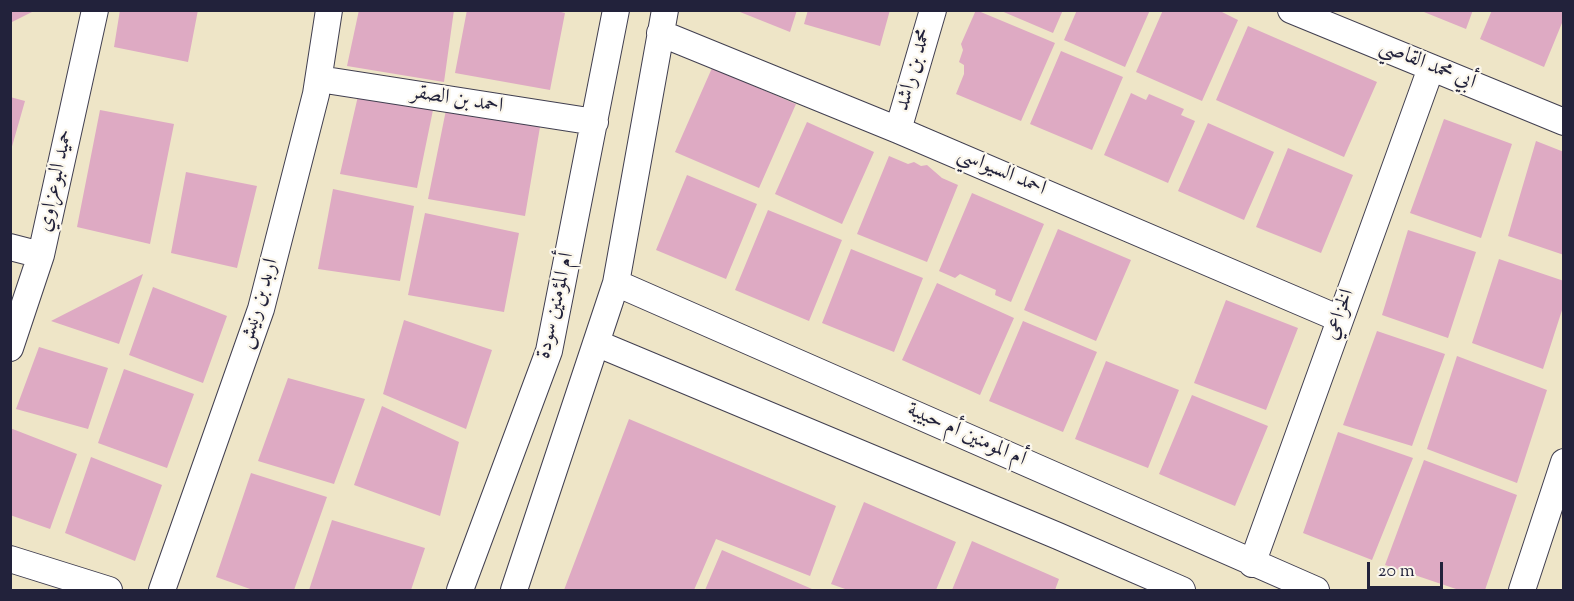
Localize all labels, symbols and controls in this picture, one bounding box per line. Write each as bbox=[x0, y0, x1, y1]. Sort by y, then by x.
street label: محمد بن راشد bbox=[891, 26, 939, 114]
street label: أبي محمد القاصي bbox=[1375, 35, 1479, 97]
street label: احمد بن الصقر bbox=[409, 81, 505, 121]
street label: حميد البوعزاوي bbox=[34, 127, 80, 235]
street label: احمد السيواسي bbox=[953, 143, 1049, 203]
street label: أم المؤمنين سودة bbox=[533, 250, 581, 362]
street label: اربد بن رنيش bbox=[234, 256, 286, 352]
street label: الخزاعي bbox=[1320, 286, 1362, 344]
street label: أم المومنين أم حبيبة bbox=[902, 398, 1030, 474]
scale bar bbox=[1370, 550, 1446, 588]
text: 20 m bbox=[1378, 559, 1415, 585]

